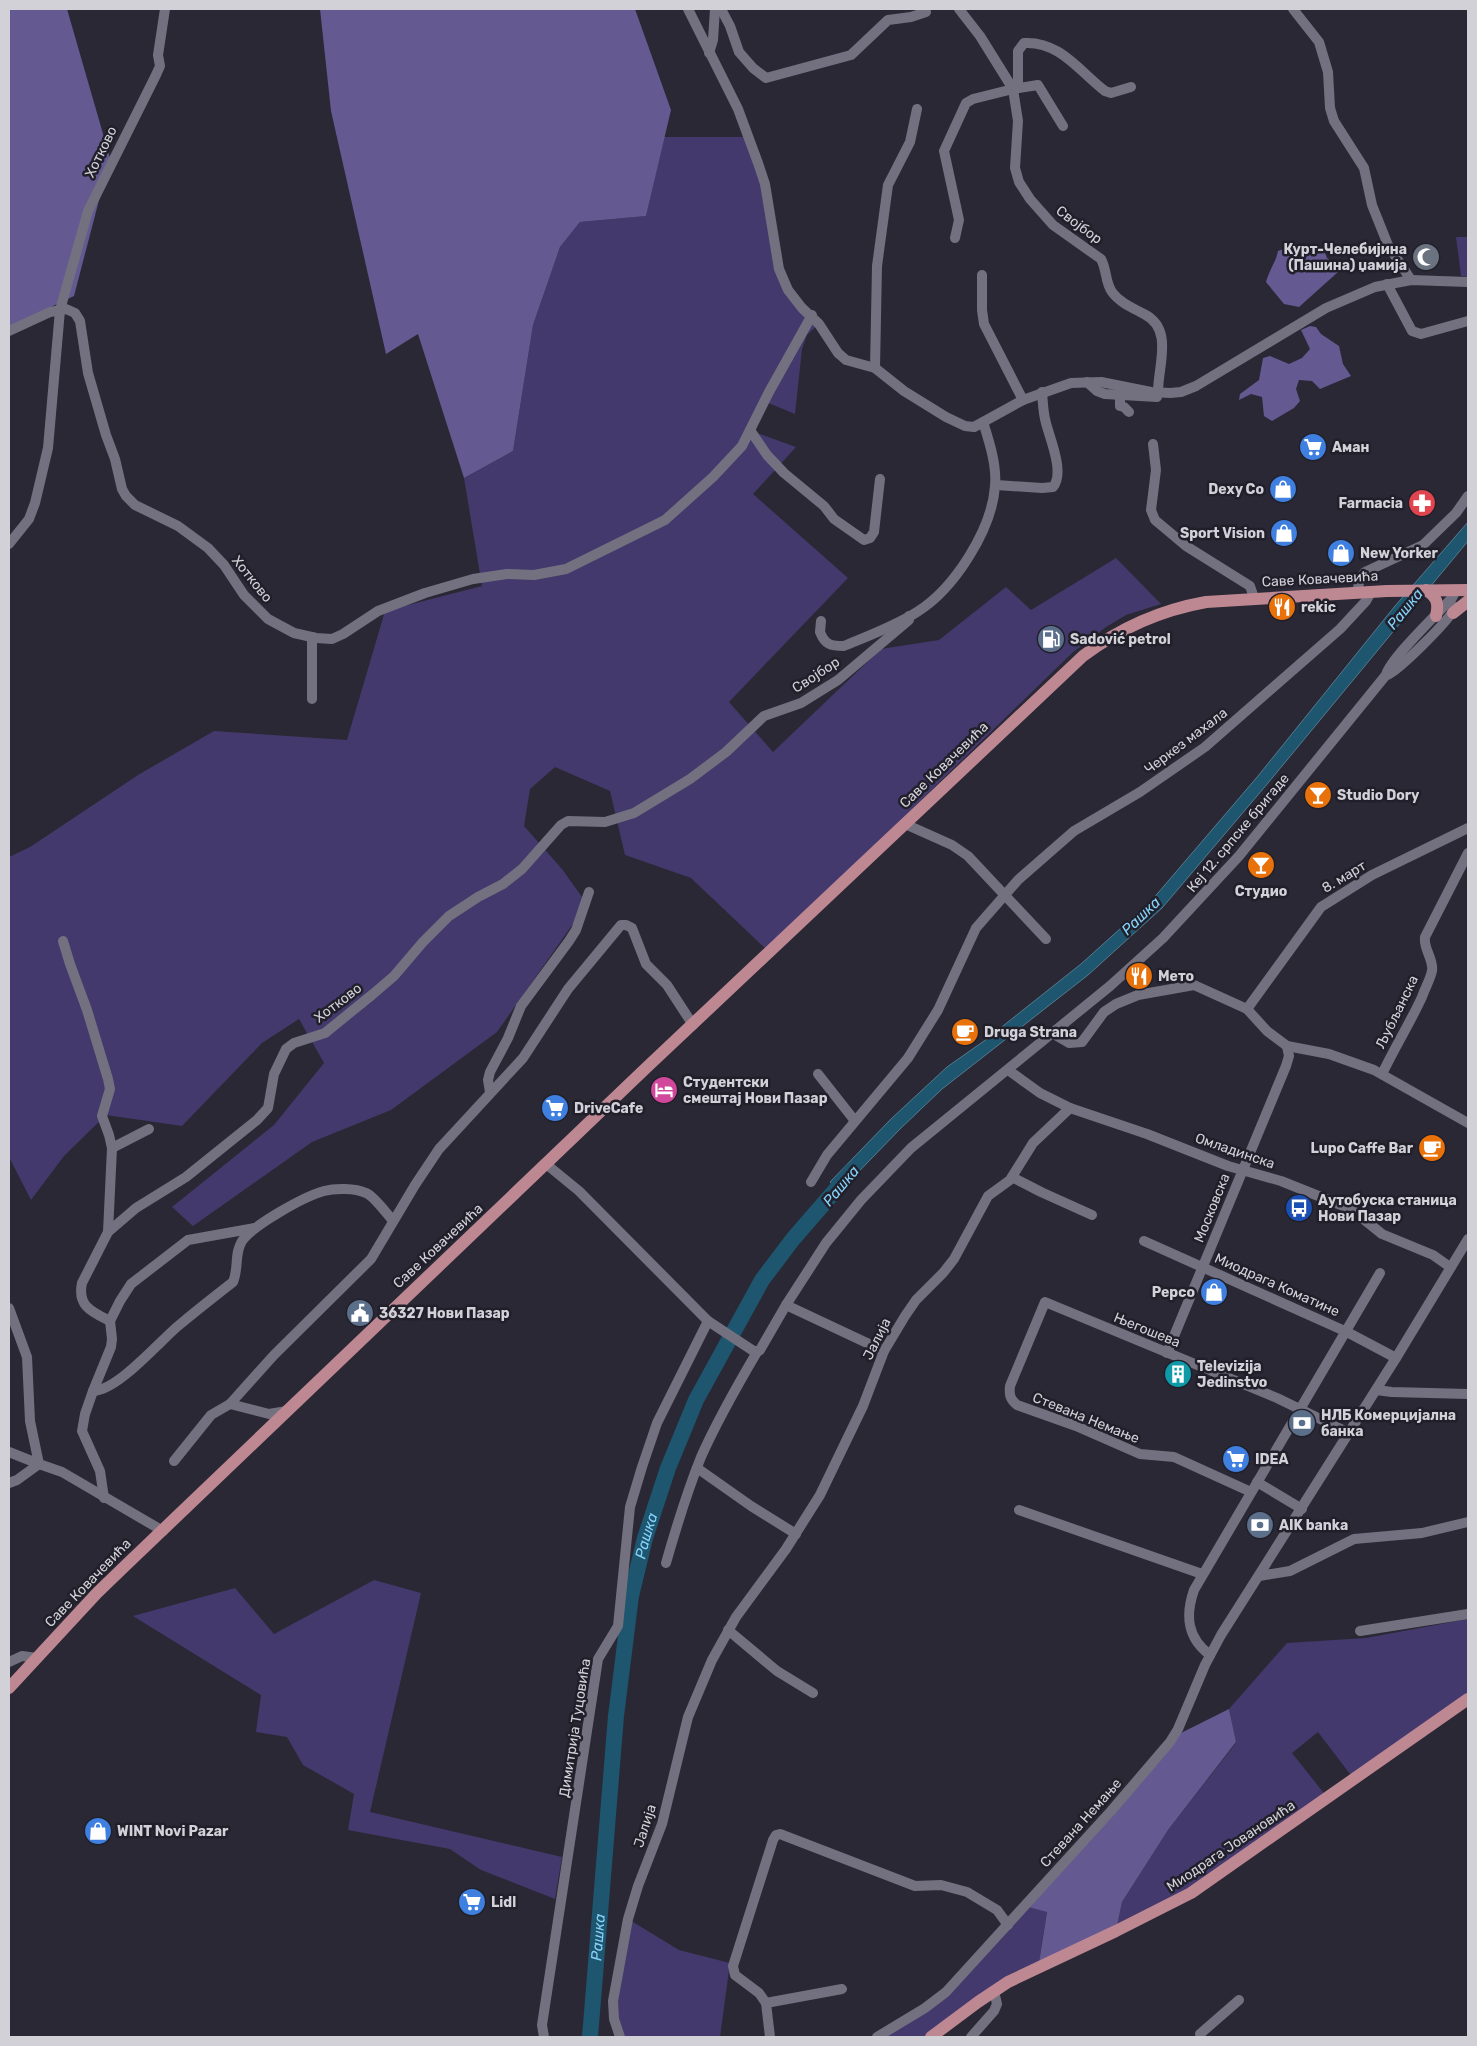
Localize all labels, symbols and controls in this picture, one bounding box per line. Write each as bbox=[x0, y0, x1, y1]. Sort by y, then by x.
street label: Хотково bbox=[81, 123, 121, 181]
street label: Својбор bbox=[1053, 202, 1105, 248]
place label: Курт-Челебијина (Пашина) џамија bbox=[1283, 241, 1407, 274]
mosque icon: Курт-Челебијина (Пашина) џамија bbox=[1411, 242, 1441, 272]
supermarket icon: Аман bbox=[1298, 432, 1328, 462]
place label: Аман bbox=[1332, 439, 1369, 456]
shop icon: Dexy Co bbox=[1268, 474, 1298, 504]
place label: Dexy Co bbox=[1208, 481, 1264, 498]
pharmacy icon: Farmacia bbox=[1407, 488, 1437, 518]
place label: Farmacia bbox=[1338, 495, 1403, 512]
shop icon: Sport Vision bbox=[1269, 518, 1299, 548]
place label: Sport Vision bbox=[1180, 525, 1265, 542]
shop icon: New Yorker bbox=[1326, 538, 1356, 568]
place label: New Yorker bbox=[1360, 545, 1439, 562]
street label: Хотково bbox=[228, 552, 276, 606]
street label: Саве Ковачевића bbox=[1261, 567, 1379, 591]
water label: Рашка bbox=[1383, 585, 1427, 633]
restaurant icon: rekic bbox=[1267, 592, 1297, 622]
place label: rekic bbox=[1301, 599, 1336, 616]
fuel station icon: Sadović petrol bbox=[1036, 624, 1066, 654]
place label: Sadović petrol bbox=[1070, 631, 1171, 648]
street label: Својбор bbox=[789, 653, 843, 697]
street label: Черкез махала bbox=[1141, 704, 1231, 778]
street label: Саве Ковачевића bbox=[896, 718, 992, 812]
street label: Кеј 12. српске бригаде bbox=[1183, 770, 1293, 896]
bar icon: Studio Dory bbox=[1303, 780, 1333, 810]
place label: Studio Dory bbox=[1337, 787, 1420, 804]
bar icon: Студио bbox=[1246, 850, 1276, 880]
street label: 8. март bbox=[1319, 857, 1369, 897]
place label: Студио bbox=[1235, 883, 1287, 900]
water label: Рашка bbox=[1118, 893, 1164, 939]
restaurant icon: Мето bbox=[1124, 961, 1154, 991]
place label: Мето bbox=[1158, 968, 1194, 985]
street label: Љубљанска bbox=[1372, 973, 1422, 1051]
street label: Хотково bbox=[311, 980, 365, 1026]
cafe icon: Druga Strana bbox=[950, 1017, 980, 1047]
place label: Druga Strana bbox=[984, 1024, 1077, 1041]
place label: Студентски смештај Нови Пазар bbox=[683, 1074, 828, 1107]
hotel icon: Студентски смештај Нови Пазар bbox=[649, 1075, 679, 1105]
supermarket icon: DriveCafe bbox=[540, 1093, 570, 1123]
place label: DriveCafe bbox=[574, 1100, 643, 1117]
street label: Омладинска bbox=[1193, 1129, 1277, 1173]
cafe icon: Lupo Caffe Bar bbox=[1417, 1133, 1447, 1163]
place label: Lupo Caffe Bar bbox=[1310, 1140, 1414, 1157]
water label: Рашка bbox=[819, 1162, 863, 1210]
street label: Московска bbox=[1190, 1171, 1234, 1245]
place label: Аутобуска станица Нови Пазар bbox=[1318, 1192, 1457, 1225]
bus stop icon: Аутобуска станица Нови Пазар bbox=[1284, 1193, 1314, 1223]
street label: Саве Ковачевића bbox=[390, 1200, 486, 1292]
street label: Миодрага Коматине bbox=[1212, 1250, 1342, 1320]
shop icon: Pepco bbox=[1199, 1277, 1229, 1307]
place label: Pepco bbox=[1152, 1284, 1195, 1301]
public building icon: 36327 Нови Пазар bbox=[345, 1298, 375, 1328]
place label: 36327 Нови Пазар bbox=[379, 1305, 510, 1322]
street label: Његошева bbox=[1111, 1309, 1183, 1351]
street label: Јалија bbox=[859, 1315, 895, 1363]
place label: Televizija Jedinstvo bbox=[1197, 1358, 1267, 1391]
building icon: Televizija Jedinstvo bbox=[1163, 1359, 1193, 1389]
street label: Стевана Немање bbox=[1030, 1389, 1142, 1447]
place label: НЛБ Комерцијална банка bbox=[1321, 1407, 1456, 1440]
bank icon: НЛБ Комерцијална банка bbox=[1287, 1408, 1317, 1438]
supermarket icon: IDEA bbox=[1221, 1444, 1251, 1474]
place label: IDEA bbox=[1255, 1451, 1289, 1468]
water label: Рашка bbox=[631, 1510, 662, 1561]
bank icon: AIK banka bbox=[1245, 1510, 1275, 1540]
place label: AIK banka bbox=[1279, 1517, 1348, 1534]
street label: Саве Ковачевића bbox=[41, 1535, 135, 1631]
street label: Димитрија Туцовића bbox=[556, 1657, 594, 1799]
street label: Стевана Немање bbox=[1037, 1775, 1125, 1871]
street label: Миодрага Јовановића bbox=[1164, 1797, 1298, 1895]
street label: Јалија bbox=[630, 1802, 660, 1850]
shop icon: WINT Novi Pazar bbox=[83, 1816, 113, 1846]
place label: WINT Novi Pazar bbox=[117, 1823, 229, 1840]
supermarket icon: Lidl bbox=[457, 1887, 487, 1917]
place label: Lidl bbox=[491, 1894, 516, 1911]
water label: Рашка bbox=[587, 1913, 609, 1961]

